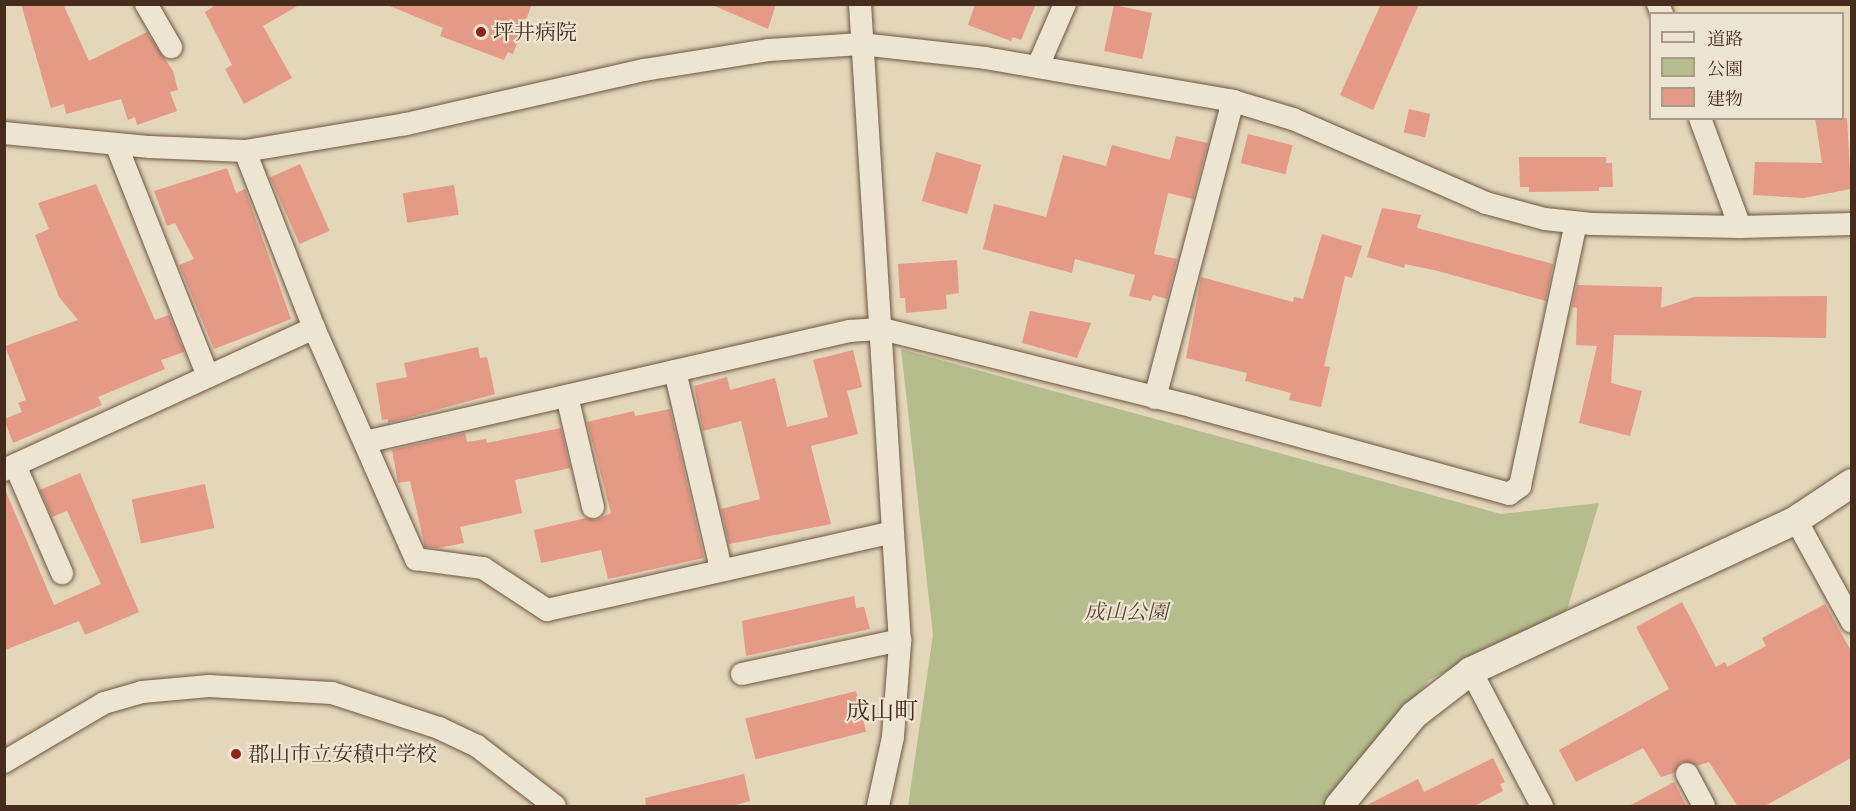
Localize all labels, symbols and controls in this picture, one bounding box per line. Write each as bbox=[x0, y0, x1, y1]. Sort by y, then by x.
legend bbox=[1649, 12, 1844, 120]
place label: 坪井病院 bbox=[493, 19, 577, 45]
marker: 坪井病院 bbox=[474, 25, 488, 39]
text: 道路 bbox=[1707, 28, 1743, 50]
text: 公園 bbox=[1707, 58, 1743, 80]
text: 建物 bbox=[1707, 88, 1743, 110]
park label: 成山公園 bbox=[1084, 599, 1168, 625]
district label: 成山町 bbox=[846, 698, 918, 726]
place label: 郡山市立安積中学校 bbox=[248, 741, 437, 767]
marker: 郡山市立安積中学校 bbox=[229, 747, 243, 761]

